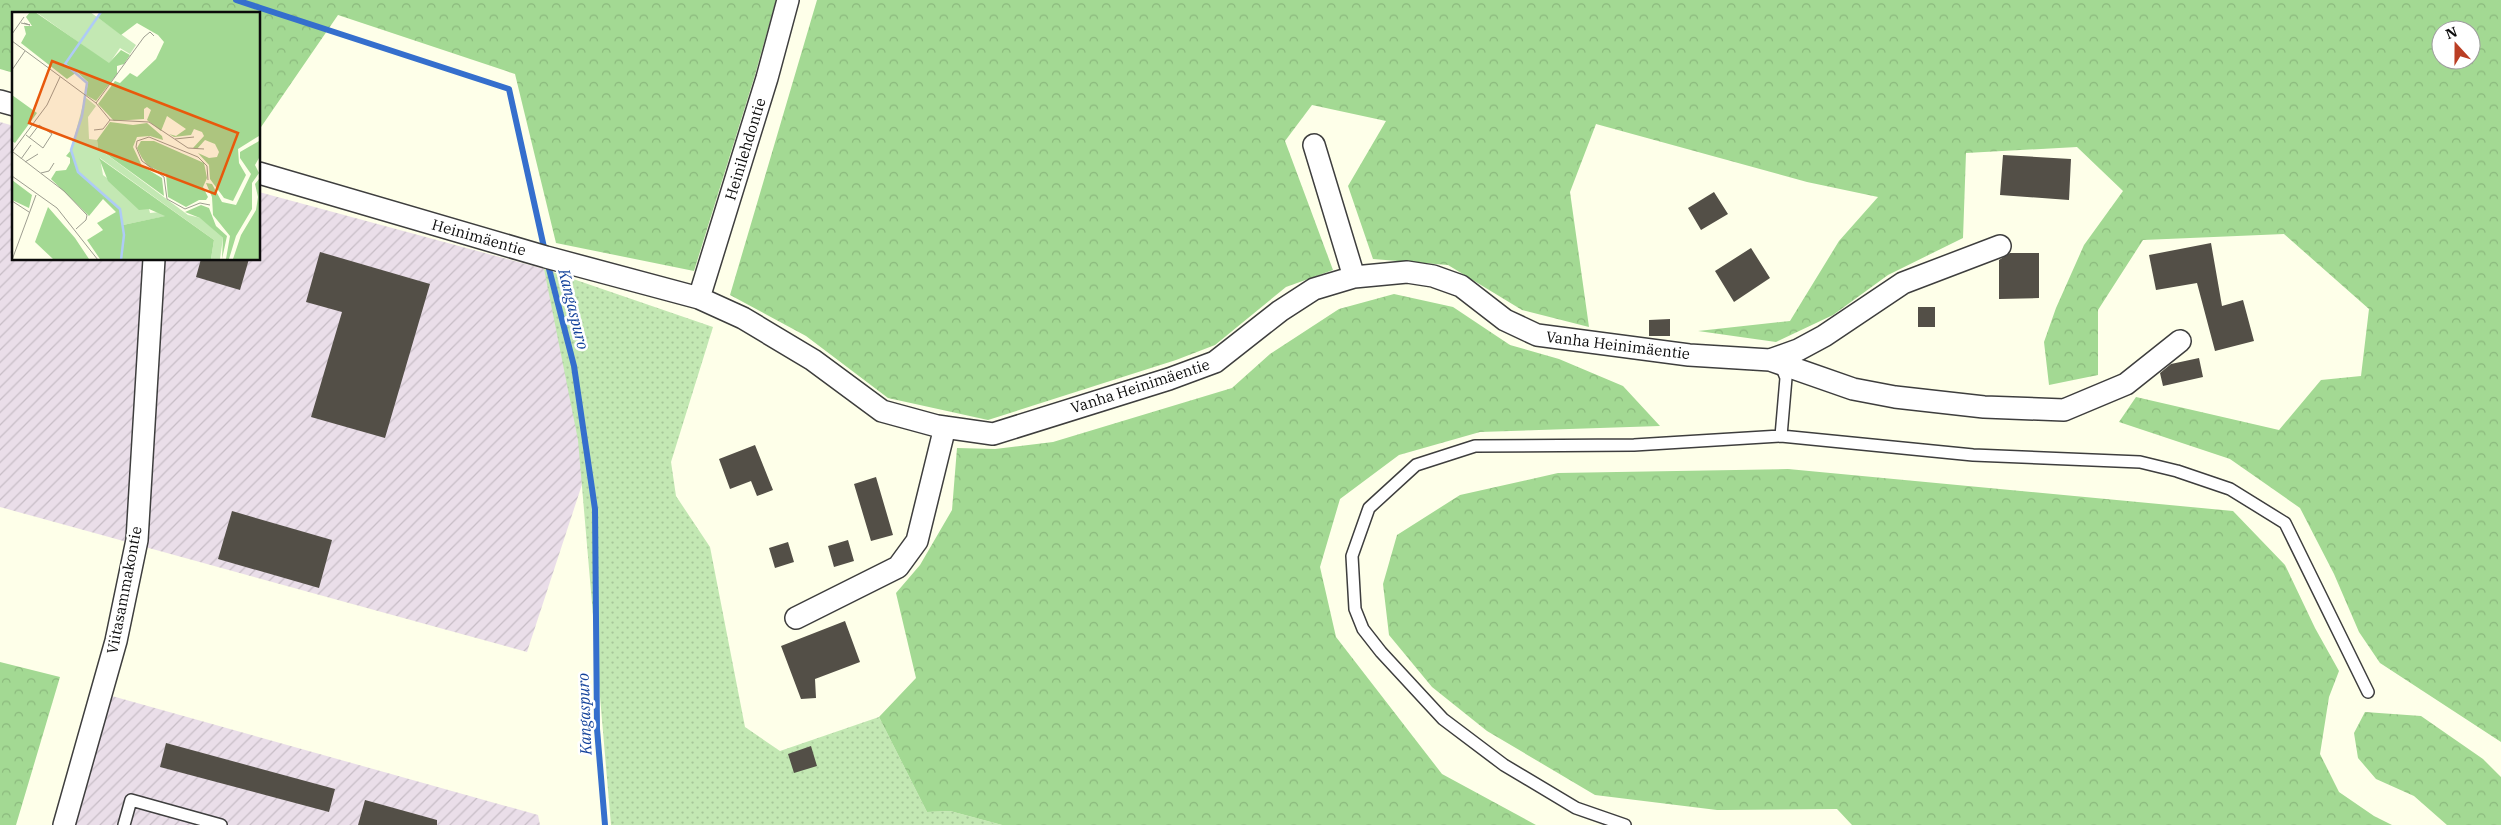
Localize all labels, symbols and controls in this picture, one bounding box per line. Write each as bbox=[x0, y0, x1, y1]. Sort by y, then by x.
inset map bbox=[12, 12, 260, 260]
north arrow bbox=[2431, 20, 2481, 70]
text: N bbox=[2443, 22, 2460, 43]
street label: Heinilehdontie bbox=[720, 96, 770, 202]
street label: Heinimäentie bbox=[430, 214, 528, 260]
water label: Kangaspuro bbox=[554, 266, 594, 351]
street label: Vanha Heinimäentie bbox=[1545, 327, 1691, 363]
street label: Vanha Heinimäentie bbox=[1068, 355, 1212, 417]
street label: Viitasammakontie bbox=[102, 525, 146, 655]
water label: Kangaspuro bbox=[573, 673, 595, 756]

